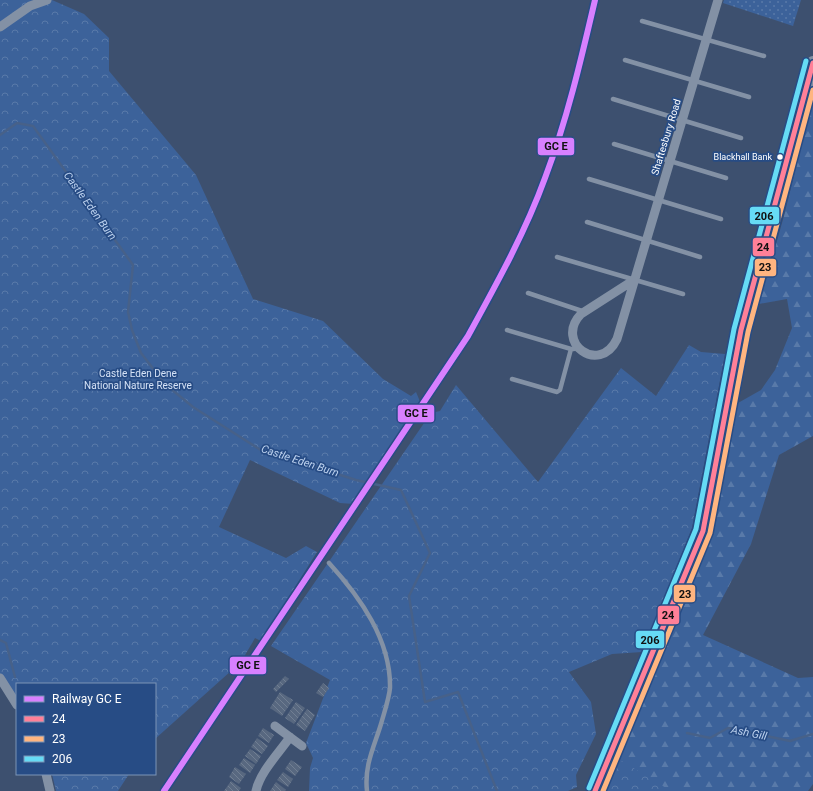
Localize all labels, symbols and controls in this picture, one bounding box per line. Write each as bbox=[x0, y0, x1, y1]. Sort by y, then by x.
street label: Shaftesbury Road bbox=[649, 98, 683, 176]
line badge: GC E bbox=[537, 137, 575, 156]
text: GC E bbox=[544, 140, 568, 153]
place label: Blackhall Bank bbox=[714, 152, 772, 162]
marker: Blackhall Bank bbox=[775, 152, 785, 162]
water label: Castle Eden Burn bbox=[61, 169, 119, 243]
line badge: 206 bbox=[749, 206, 780, 225]
text: 206 bbox=[755, 210, 773, 223]
line badge: 24 bbox=[752, 237, 775, 257]
text: 24 bbox=[757, 241, 770, 254]
line badge: 23 bbox=[754, 258, 777, 277]
text: 23 bbox=[759, 261, 771, 274]
park label: Castle Eden Dene National Nature Reserve bbox=[84, 368, 192, 391]
line badge: GC E bbox=[397, 404, 435, 423]
text: GC E bbox=[404, 407, 428, 420]
water label: Castle Eden Burn bbox=[259, 442, 341, 480]
line badge: 23 bbox=[673, 584, 696, 603]
text: 23 bbox=[679, 588, 691, 601]
line badge: 24 bbox=[657, 605, 680, 625]
text: 24 bbox=[662, 609, 675, 622]
line badge: 206 bbox=[635, 630, 665, 649]
text: 206 bbox=[641, 634, 659, 647]
line badge: GC E bbox=[229, 656, 267, 675]
text: GC E bbox=[236, 659, 260, 672]
legend bbox=[16, 683, 156, 775]
text: Railway GC E bbox=[52, 692, 122, 706]
text: 24 bbox=[52, 712, 66, 726]
water label: Ash Gill bbox=[729, 723, 768, 743]
text: 23 bbox=[52, 732, 66, 746]
text: 206 bbox=[52, 752, 72, 766]

